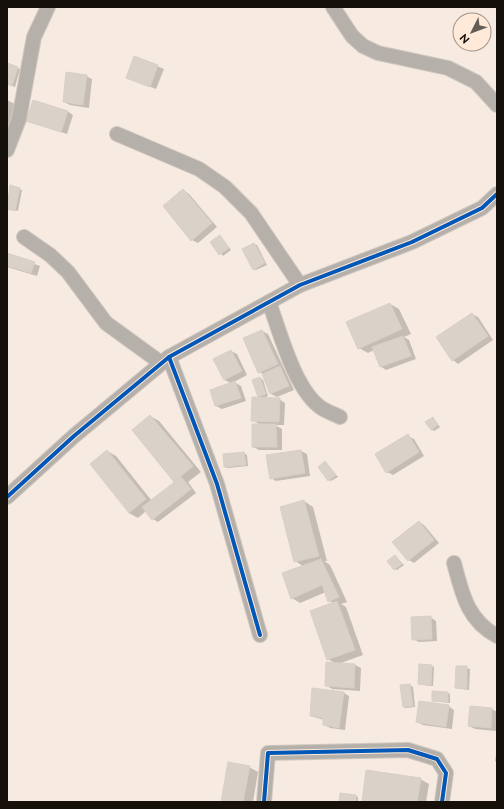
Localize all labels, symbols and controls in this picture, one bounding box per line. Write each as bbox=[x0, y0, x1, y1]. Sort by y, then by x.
north arrow bbox=[452, 12, 492, 52]
text: N bbox=[457, 31, 473, 46]

